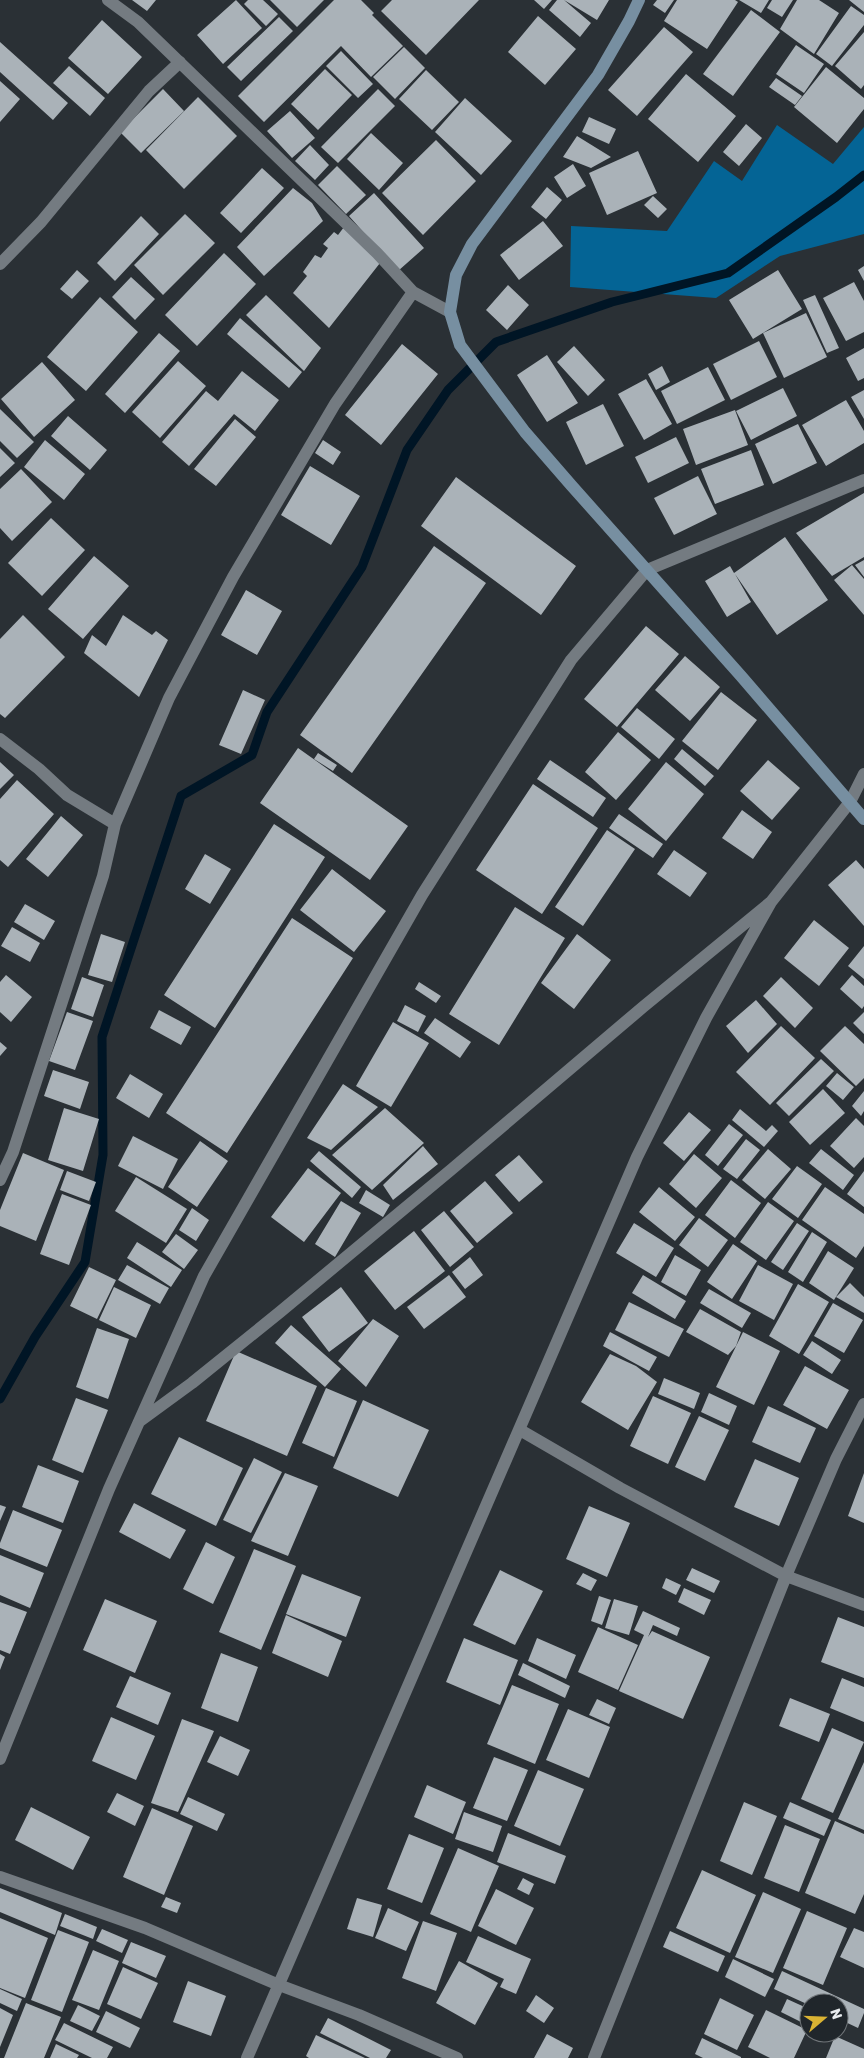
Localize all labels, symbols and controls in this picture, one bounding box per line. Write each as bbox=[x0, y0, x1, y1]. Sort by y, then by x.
north arrow bbox=[799, 1993, 849, 2043]
text: N bbox=[826, 2006, 845, 2021]

